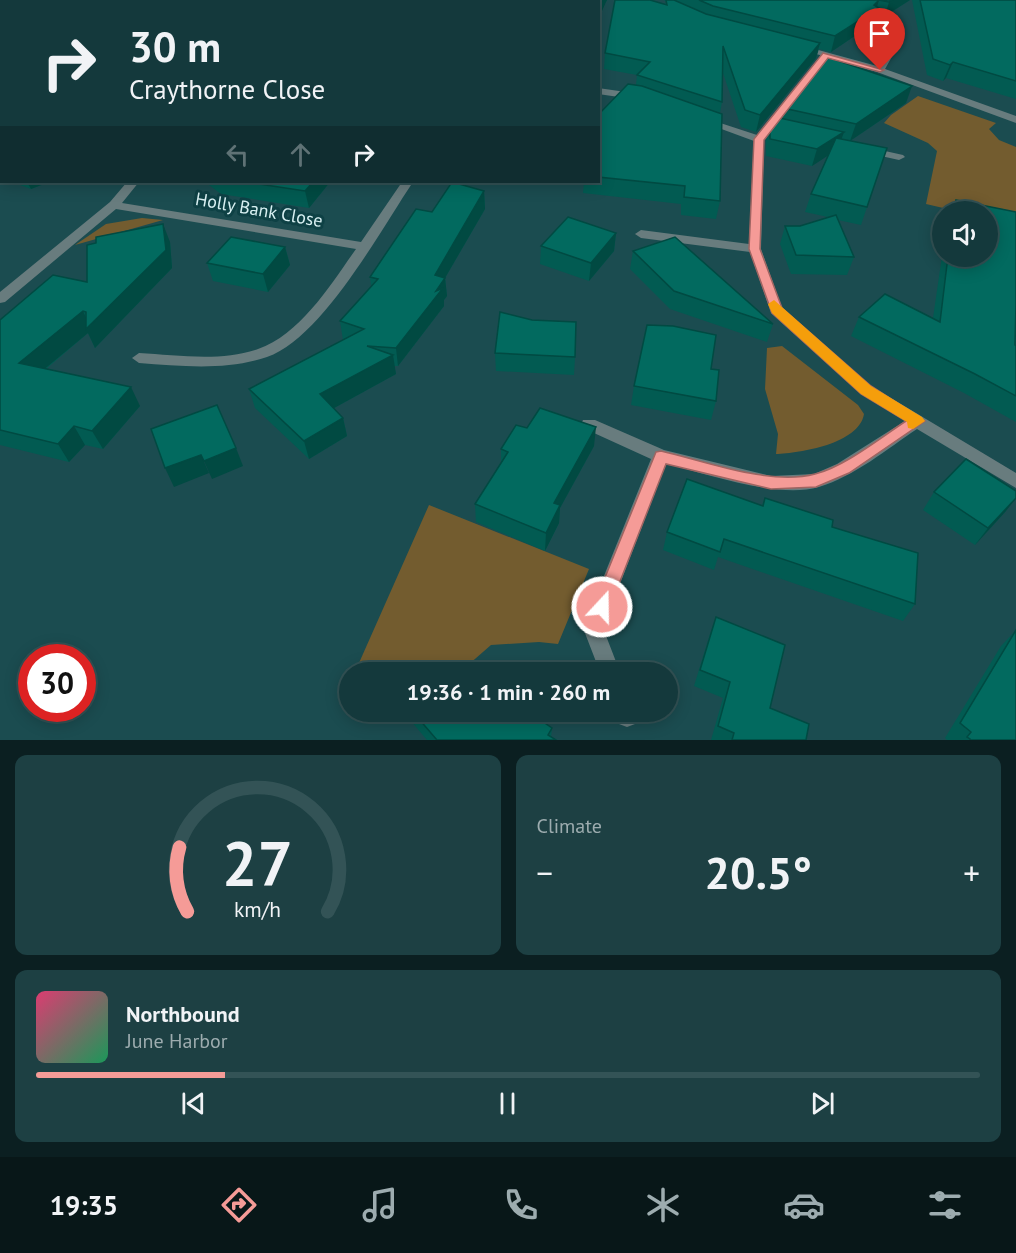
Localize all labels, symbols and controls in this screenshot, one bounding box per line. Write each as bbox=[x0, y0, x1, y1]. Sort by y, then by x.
pin bbox=[854, 8, 905, 70]
icon: arrive bbox=[863, 17, 896, 50]
text: 30 m bbox=[129, 19, 221, 74]
icon: right bbox=[30, 24, 108, 102]
text: Craythorne Close bbox=[129, 72, 325, 106]
icon: left bbox=[221, 138, 254, 171]
icon: ahead bbox=[284, 138, 317, 171]
icon: right bbox=[347, 138, 380, 171]
street label: Holly Bank Close bbox=[194, 187, 325, 232]
map controls bbox=[932, 201, 998, 267]
button: sound bbox=[932, 201, 998, 267]
position arrow bbox=[570, 575, 634, 639]
speed limit sign: 30 bbox=[18, 644, 96, 722]
text: 19:36 · 1 min · 260 m bbox=[407, 678, 610, 706]
text: Climate bbox=[537, 813, 602, 839]
text: 27 bbox=[222, 822, 293, 903]
text: 20.5° bbox=[705, 843, 812, 901]
text: − bbox=[537, 851, 553, 894]
text: + bbox=[963, 851, 980, 894]
text: km/h bbox=[234, 895, 281, 923]
text: Northbound bbox=[126, 1000, 240, 1028]
text: June Harbor bbox=[126, 1028, 228, 1054]
icon: previous bbox=[177, 1087, 210, 1120]
icon: pause bbox=[491, 1087, 524, 1120]
icon: next bbox=[806, 1087, 839, 1120]
icon: directions bbox=[218, 1184, 260, 1226]
icon: music bbox=[359, 1184, 401, 1226]
icon: phone bbox=[500, 1184, 542, 1226]
icon: climate bbox=[642, 1184, 684, 1226]
icon: car bbox=[783, 1184, 825, 1226]
icon: filters bbox=[924, 1184, 966, 1226]
text: 19:35 bbox=[50, 1188, 118, 1222]

